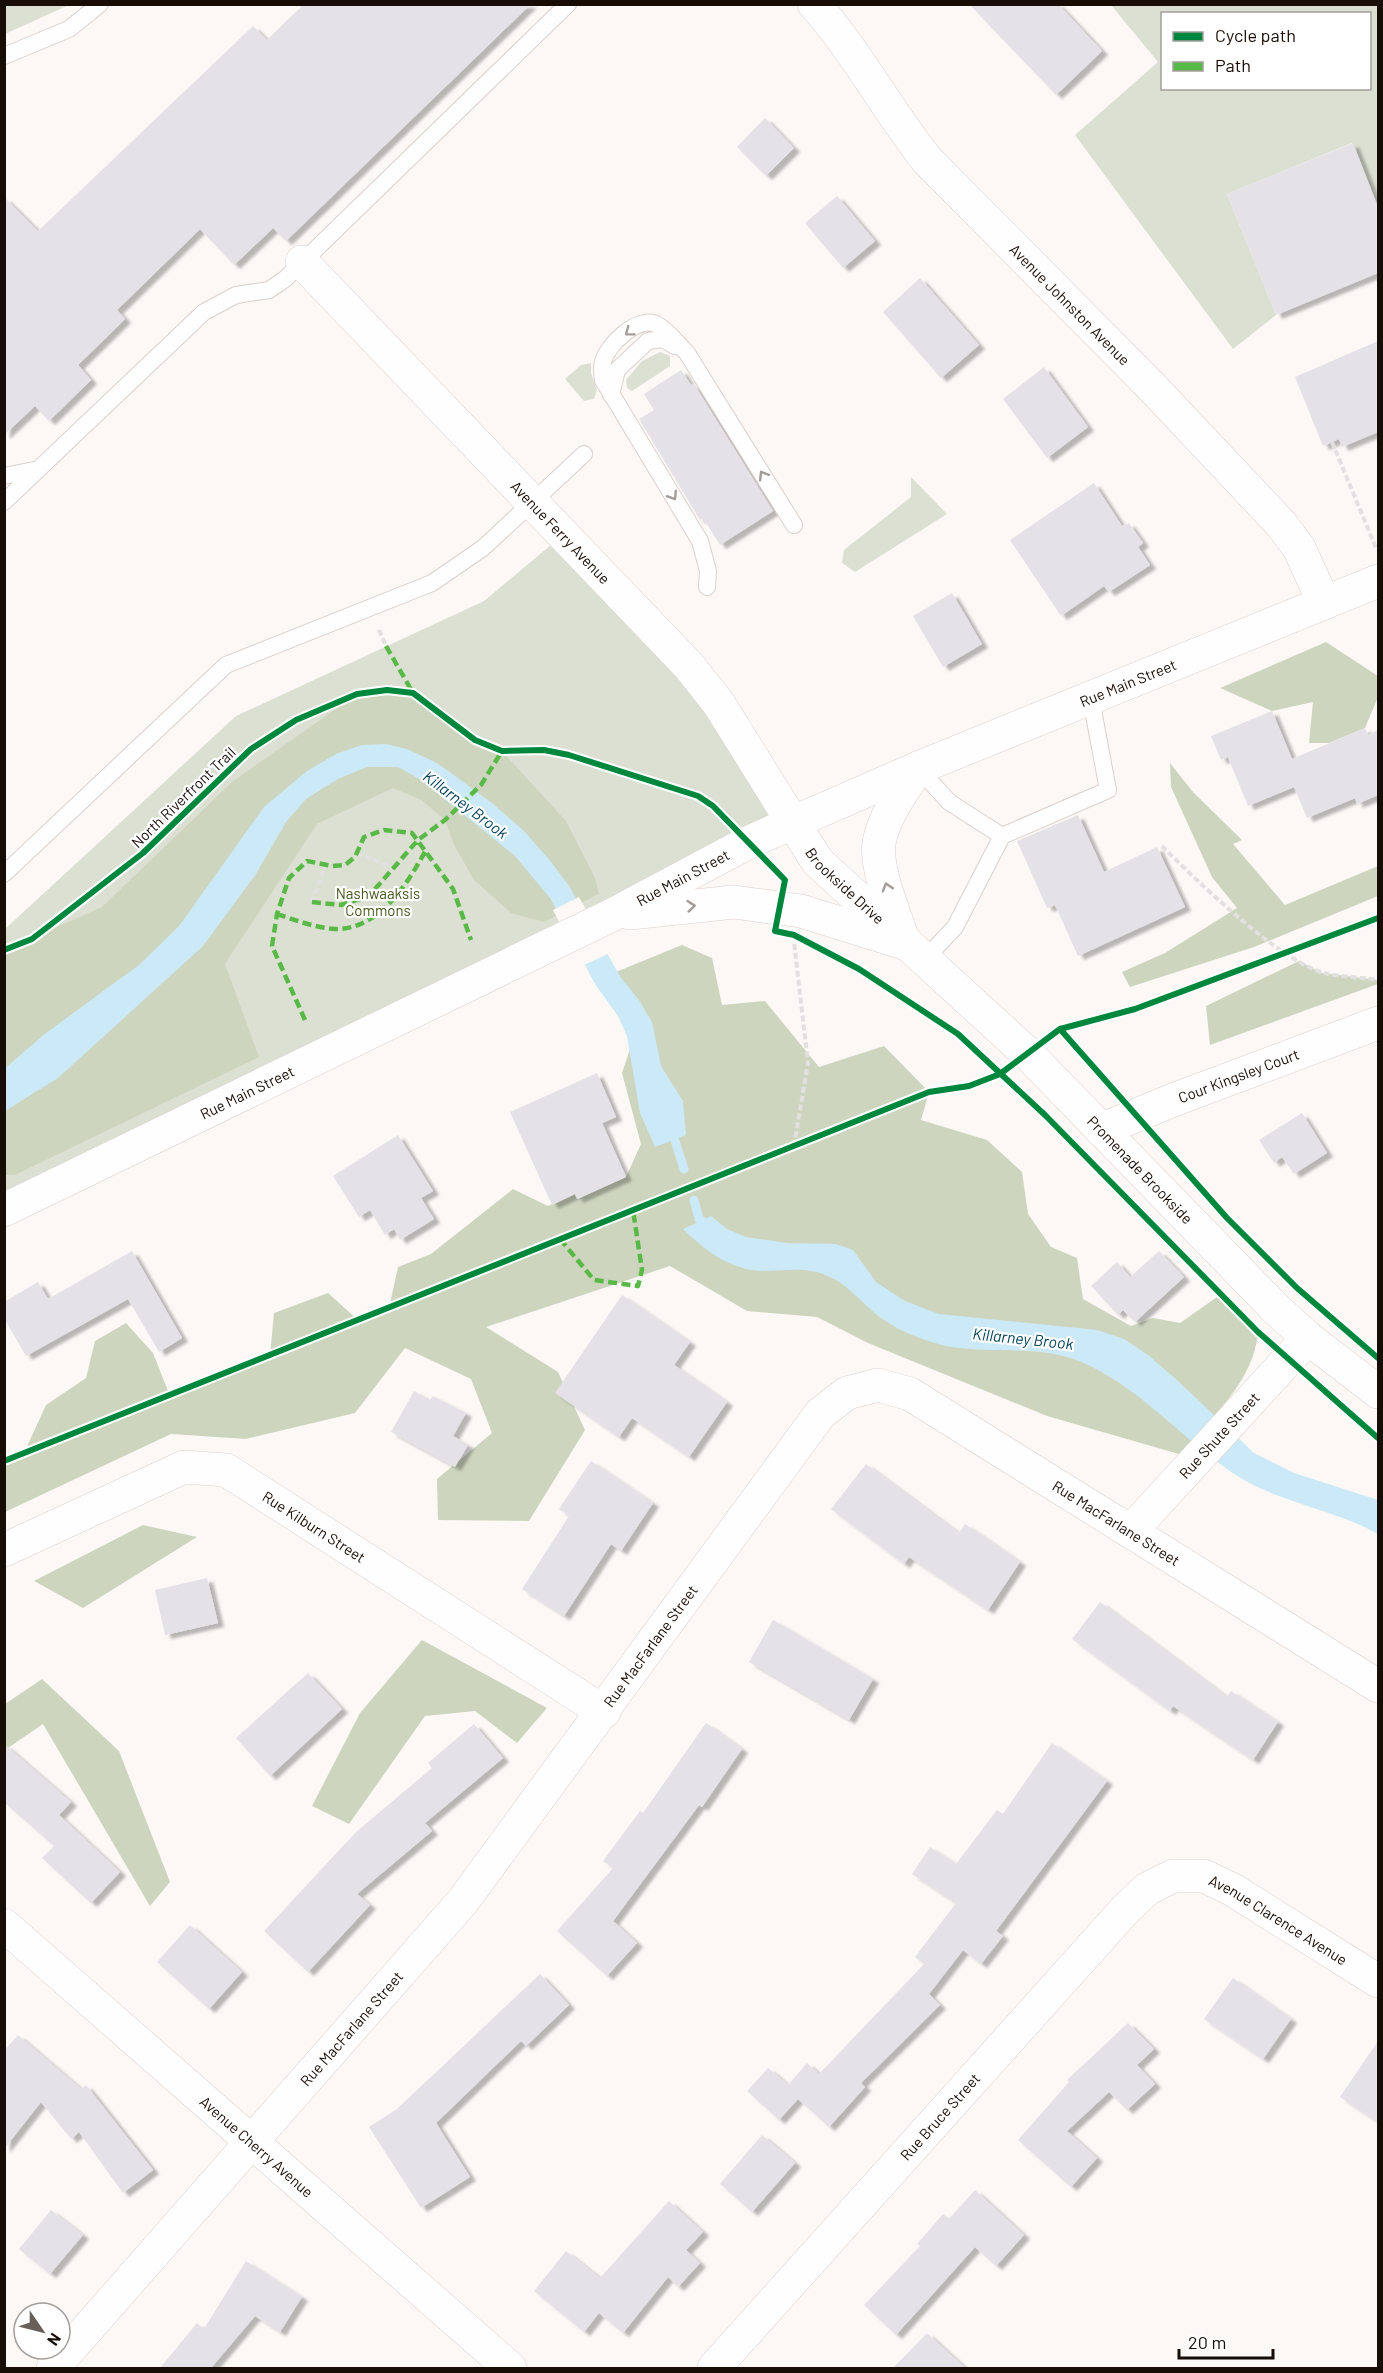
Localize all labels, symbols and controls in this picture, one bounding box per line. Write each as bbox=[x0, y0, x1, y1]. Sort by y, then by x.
legend bbox=[1161, 12, 1371, 90]
text: Cycle path bbox=[1215, 24, 1296, 46]
text: Path bbox=[1215, 54, 1251, 76]
street label: Avenue Johnston Avenue bbox=[1006, 240, 1134, 369]
one-way arrow bbox=[625, 324, 636, 335]
one-way arrow bbox=[759, 471, 771, 481]
street label: Avenue Ferry Avenue bbox=[507, 477, 614, 587]
one-way arrow bbox=[666, 490, 678, 500]
street label: Rue Main Street bbox=[1077, 655, 1179, 710]
street label: North Riverfront Trail bbox=[127, 743, 239, 851]
water label: Killarney Brook bbox=[420, 766, 512, 842]
street label: Brookside Drive bbox=[802, 844, 888, 927]
street label: Rue Main Street bbox=[633, 845, 732, 909]
one-way arrow bbox=[882, 882, 894, 893]
park label: Nashwaaksis Commons bbox=[336, 884, 420, 919]
one-way arrow bbox=[687, 900, 696, 913]
street label: Cour Kingsley Court bbox=[1176, 1045, 1301, 1106]
street label: Rue Main Street bbox=[197, 1062, 297, 1123]
street label: Promenade Brookside bbox=[1084, 1112, 1197, 1227]
water label: Killarney Brook bbox=[972, 1323, 1075, 1353]
street label: Rue Shute Street bbox=[1175, 1388, 1263, 1482]
street label: Rue MacFarlane Street bbox=[1049, 1476, 1183, 1569]
street label: Rue Kilburn Street bbox=[259, 1487, 369, 1566]
street label: Rue MacFarlane Street bbox=[600, 1581, 701, 1710]
street label: Avenue Clarence Avenue bbox=[1206, 1871, 1351, 1969]
street label: Rue MacFarlane Street bbox=[296, 1967, 406, 2089]
street label: Rue Bruce Street bbox=[896, 2069, 983, 2164]
street label: Avenue Cherry Avenue bbox=[196, 2092, 317, 2201]
north arrow bbox=[12, 2301, 72, 2361]
scale bar bbox=[1179, 2322, 1274, 2360]
text: N bbox=[44, 2330, 66, 2350]
text: 20 m bbox=[1188, 2331, 1226, 2353]

